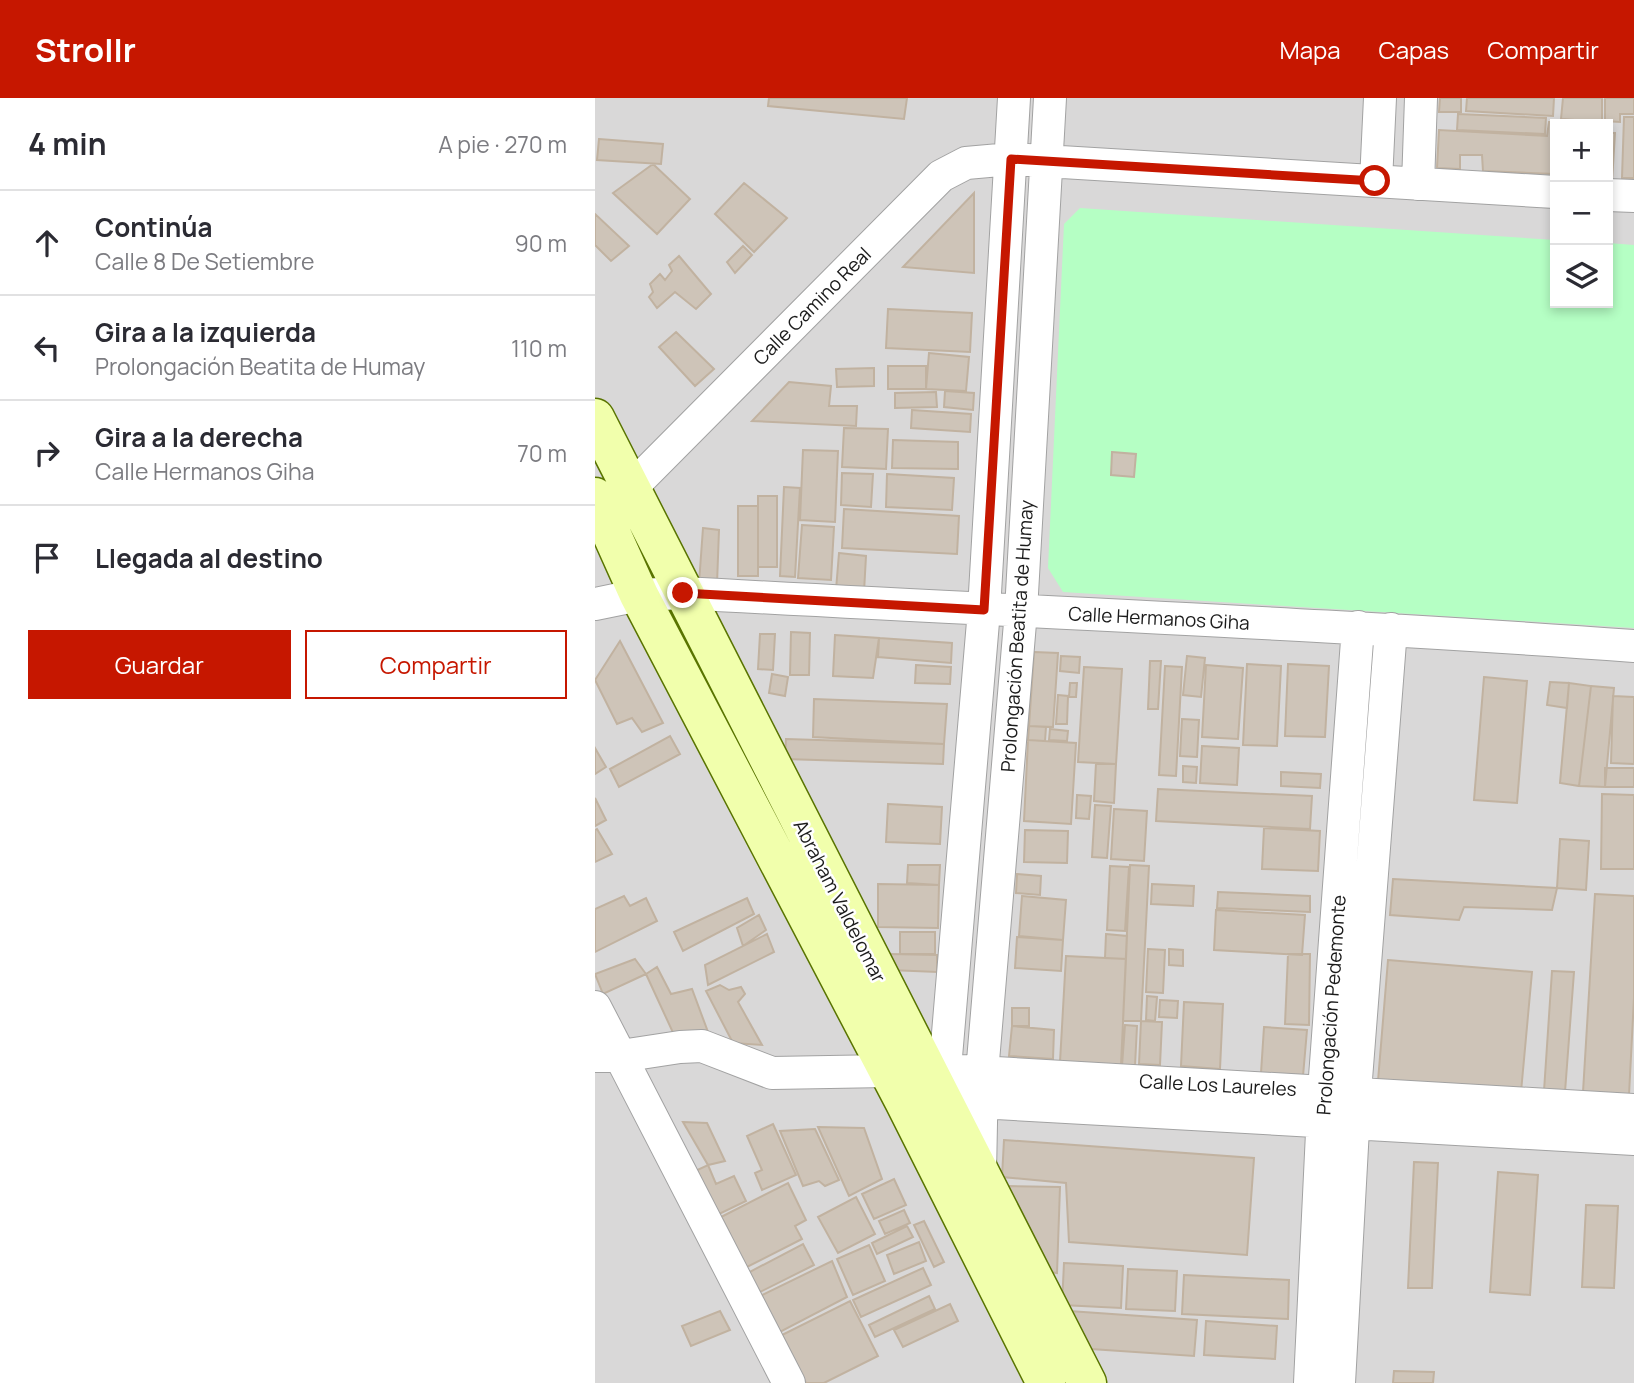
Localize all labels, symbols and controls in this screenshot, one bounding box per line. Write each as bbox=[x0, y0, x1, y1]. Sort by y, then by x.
text: Strollr bbox=[35, 27, 136, 72]
text: Mapa bbox=[1280, 33, 1341, 66]
text: Capas bbox=[1379, 33, 1449, 66]
text: Compartir bbox=[1487, 33, 1599, 66]
map controls bbox=[1550, 119, 1613, 308]
button: + bbox=[1550, 119, 1613, 182]
text: 4 min bbox=[28, 123, 106, 164]
text: A pie · 270 m bbox=[438, 128, 567, 160]
route start bbox=[1359, 165, 1390, 196]
button: − bbox=[1550, 182, 1613, 245]
text: Continúa bbox=[95, 209, 213, 245]
icon: ahead bbox=[28, 224, 66, 262]
text: 90 m bbox=[515, 227, 567, 259]
street label: Calle Camino Real bbox=[747, 241, 877, 371]
text: Calle 8 De Setiembre bbox=[95, 245, 314, 277]
button: layers bbox=[1550, 245, 1613, 308]
text: Gira a la izquierda bbox=[95, 314, 316, 350]
icon: left bbox=[28, 329, 66, 367]
text: 110 m bbox=[511, 332, 567, 364]
text: Prolongación Beatita de Humay bbox=[95, 350, 425, 382]
text: Gira a la derecha bbox=[95, 419, 303, 455]
icon: right bbox=[28, 434, 66, 472]
text: 70 m bbox=[517, 437, 567, 469]
text: Calle Hermanos Giha bbox=[95, 455, 315, 487]
street label: Prolongación Beatita de Humay bbox=[995, 499, 1039, 773]
icon: arrive bbox=[28, 539, 66, 577]
text: Llegada al destino bbox=[95, 540, 323, 576]
route end bbox=[667, 577, 698, 608]
street label: Calle Hermanos Giha bbox=[1068, 600, 1250, 636]
button: Guardar bbox=[28, 630, 291, 699]
button: Compartir bbox=[305, 630, 567, 699]
street label: Abraham Valdelomar bbox=[788, 815, 892, 987]
street label: Prolongación Pedemonte bbox=[1310, 894, 1352, 1116]
street label: Calle Los Laureles bbox=[1139, 1068, 1297, 1102]

